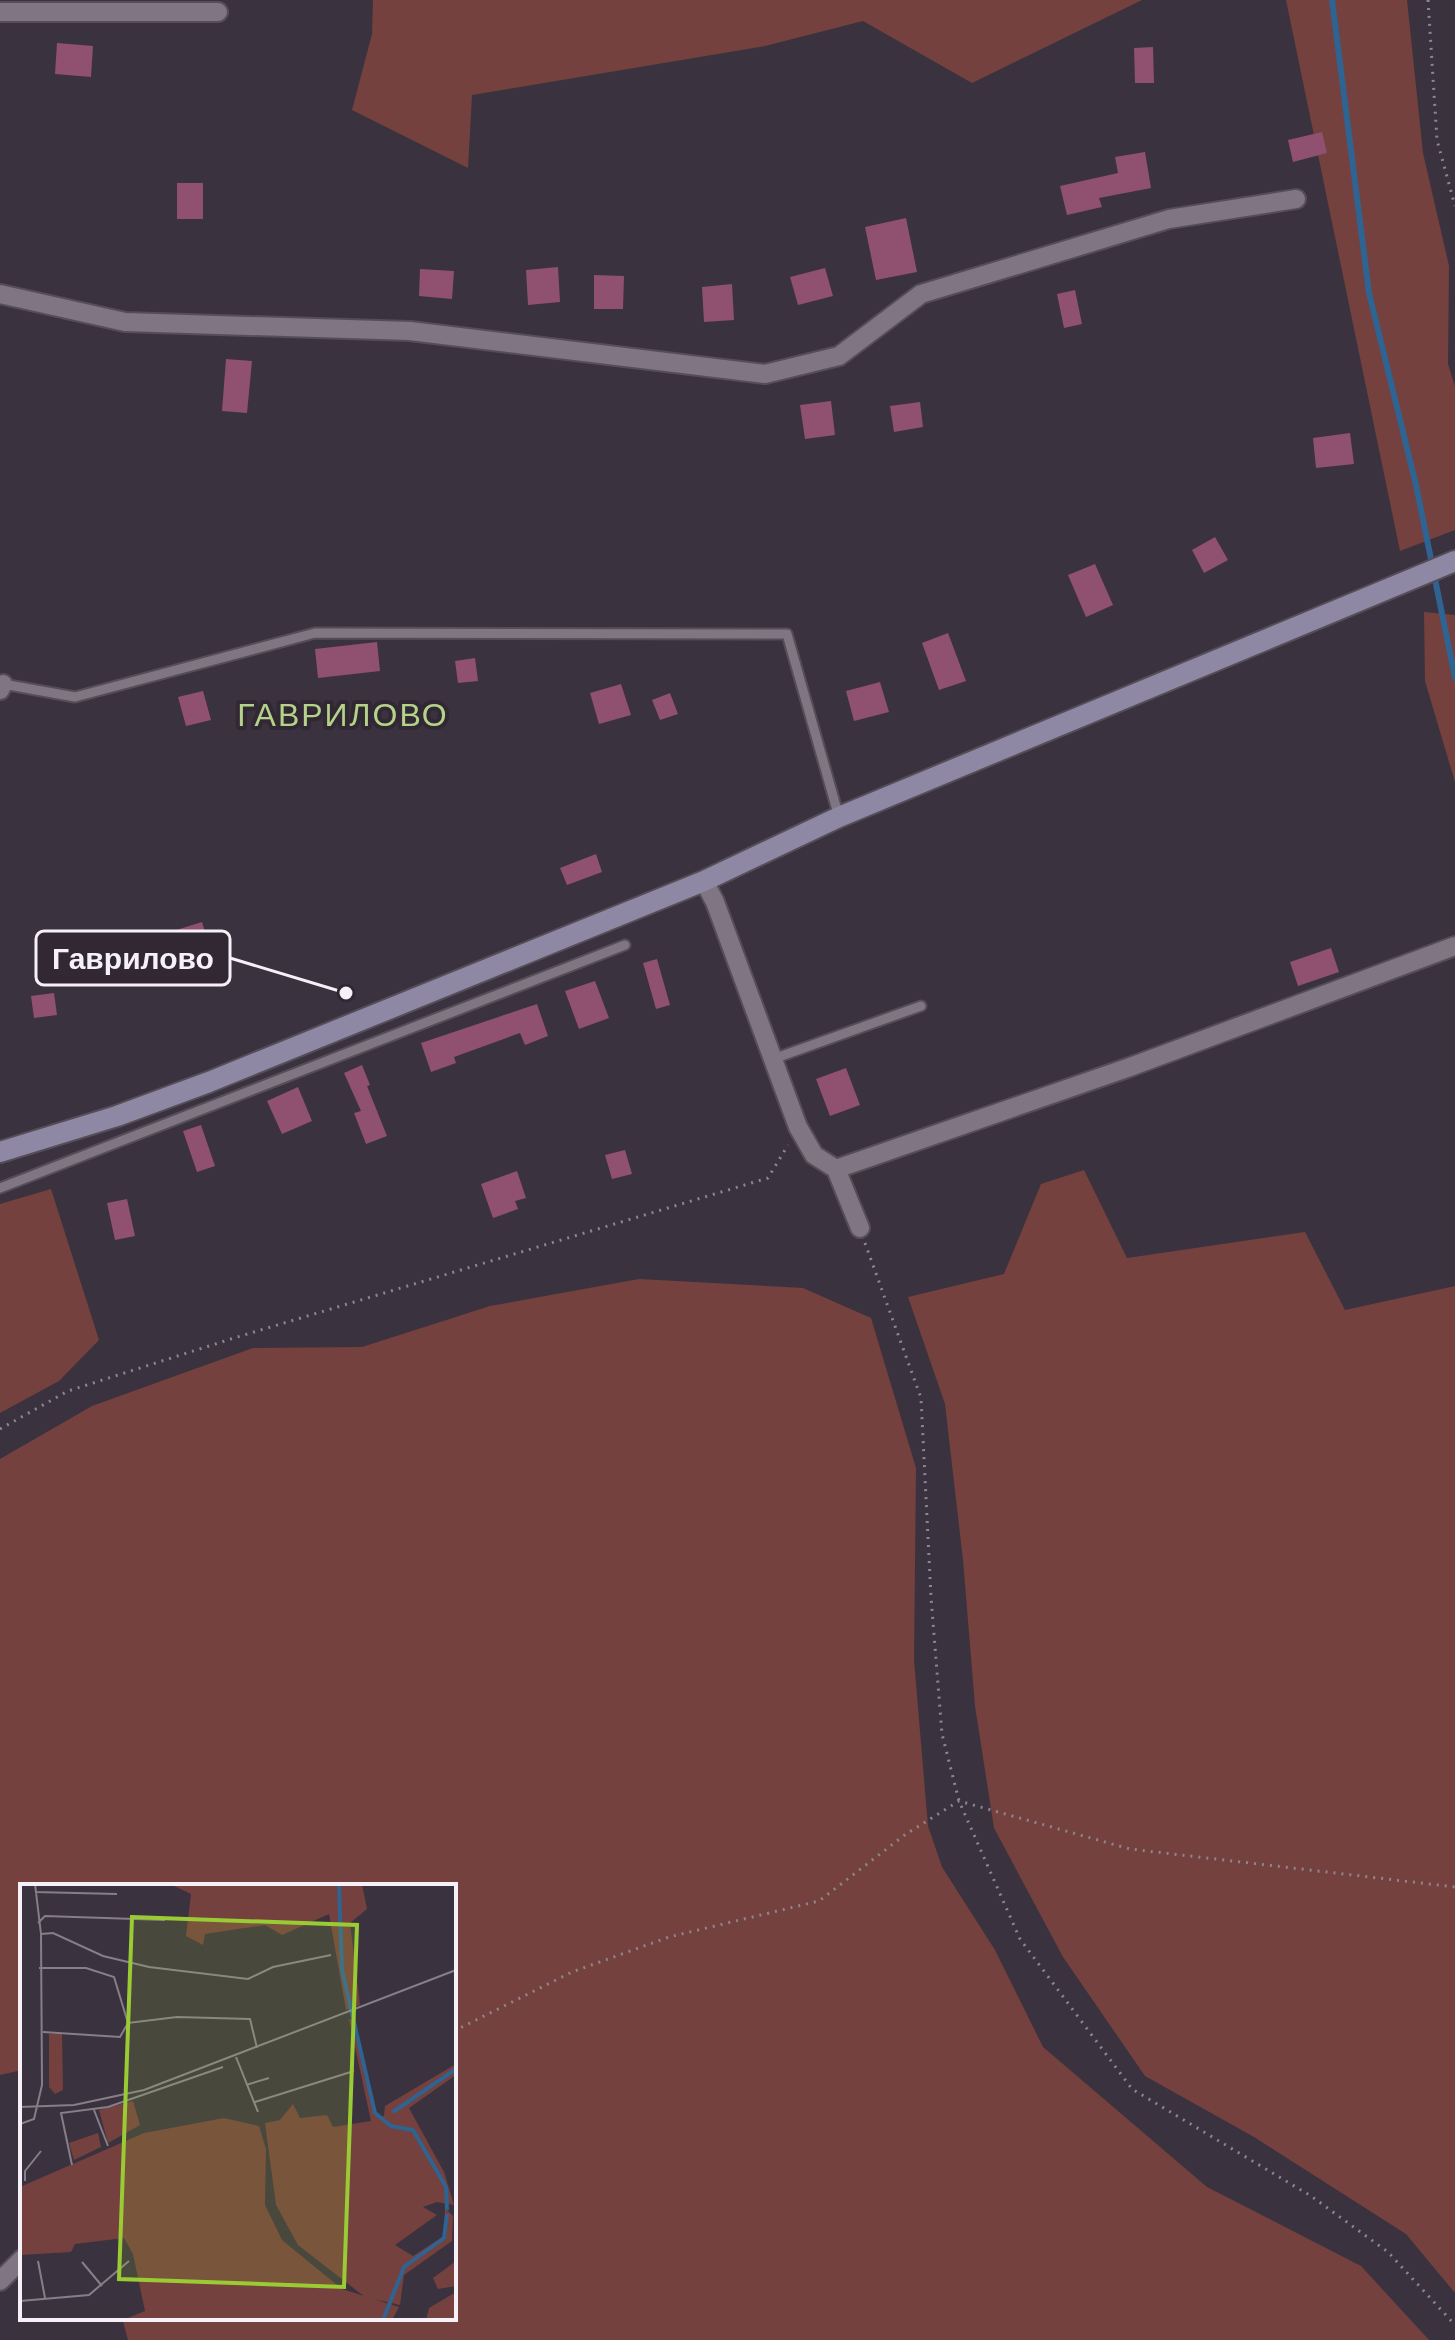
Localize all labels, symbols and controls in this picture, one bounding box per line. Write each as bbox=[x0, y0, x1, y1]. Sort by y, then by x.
district label: ГАВРИЛОВО bbox=[237, 694, 449, 732]
callout: Гаврилово bbox=[36, 931, 230, 985]
text: Гаврилово bbox=[52, 939, 214, 975]
inset map bbox=[20, 1884, 456, 2320]

